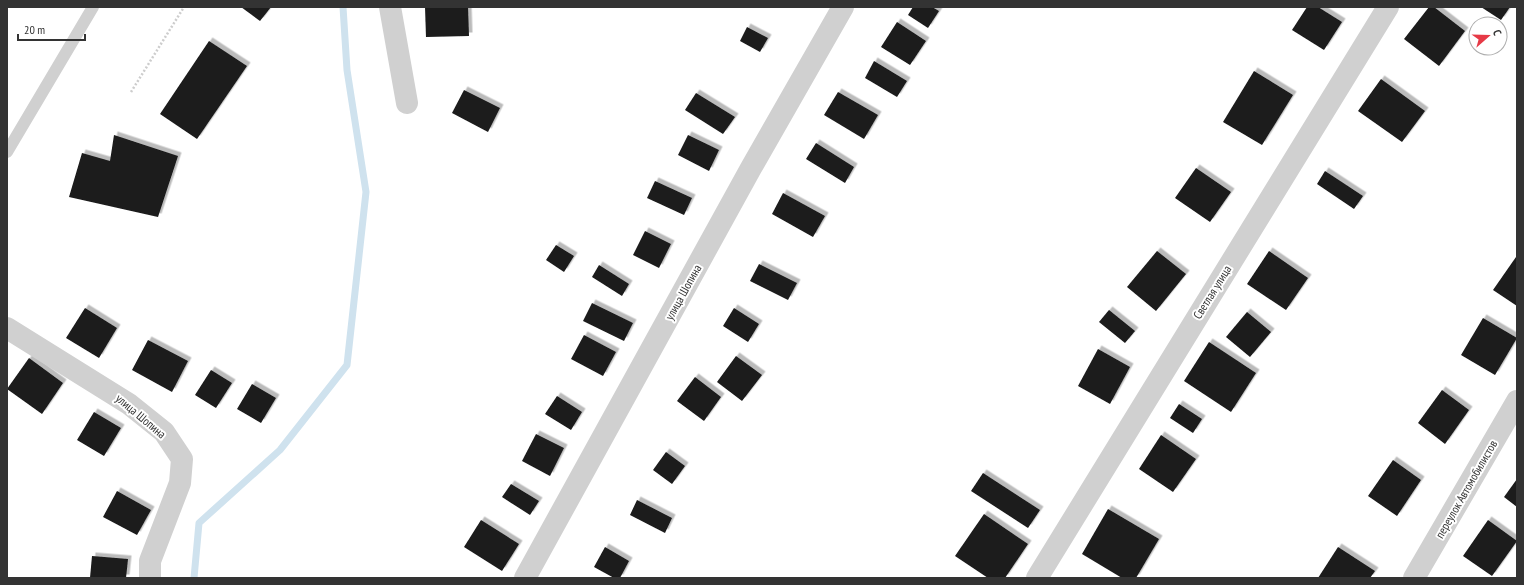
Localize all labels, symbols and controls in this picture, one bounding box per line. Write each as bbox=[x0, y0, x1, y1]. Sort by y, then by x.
scale bar bbox=[18, 16, 85, 42]
north arrow bbox=[1468, 16, 1508, 56]
text: 20 m bbox=[24, 22, 45, 37]
text: С bbox=[1490, 28, 1505, 37]
street label: улица Шопина bbox=[662, 261, 704, 322]
street label: Светлая улица bbox=[1190, 262, 1234, 322]
street label: улица Шопина bbox=[113, 391, 169, 442]
street label: переулок Автомобилистов bbox=[1432, 437, 1500, 541]

